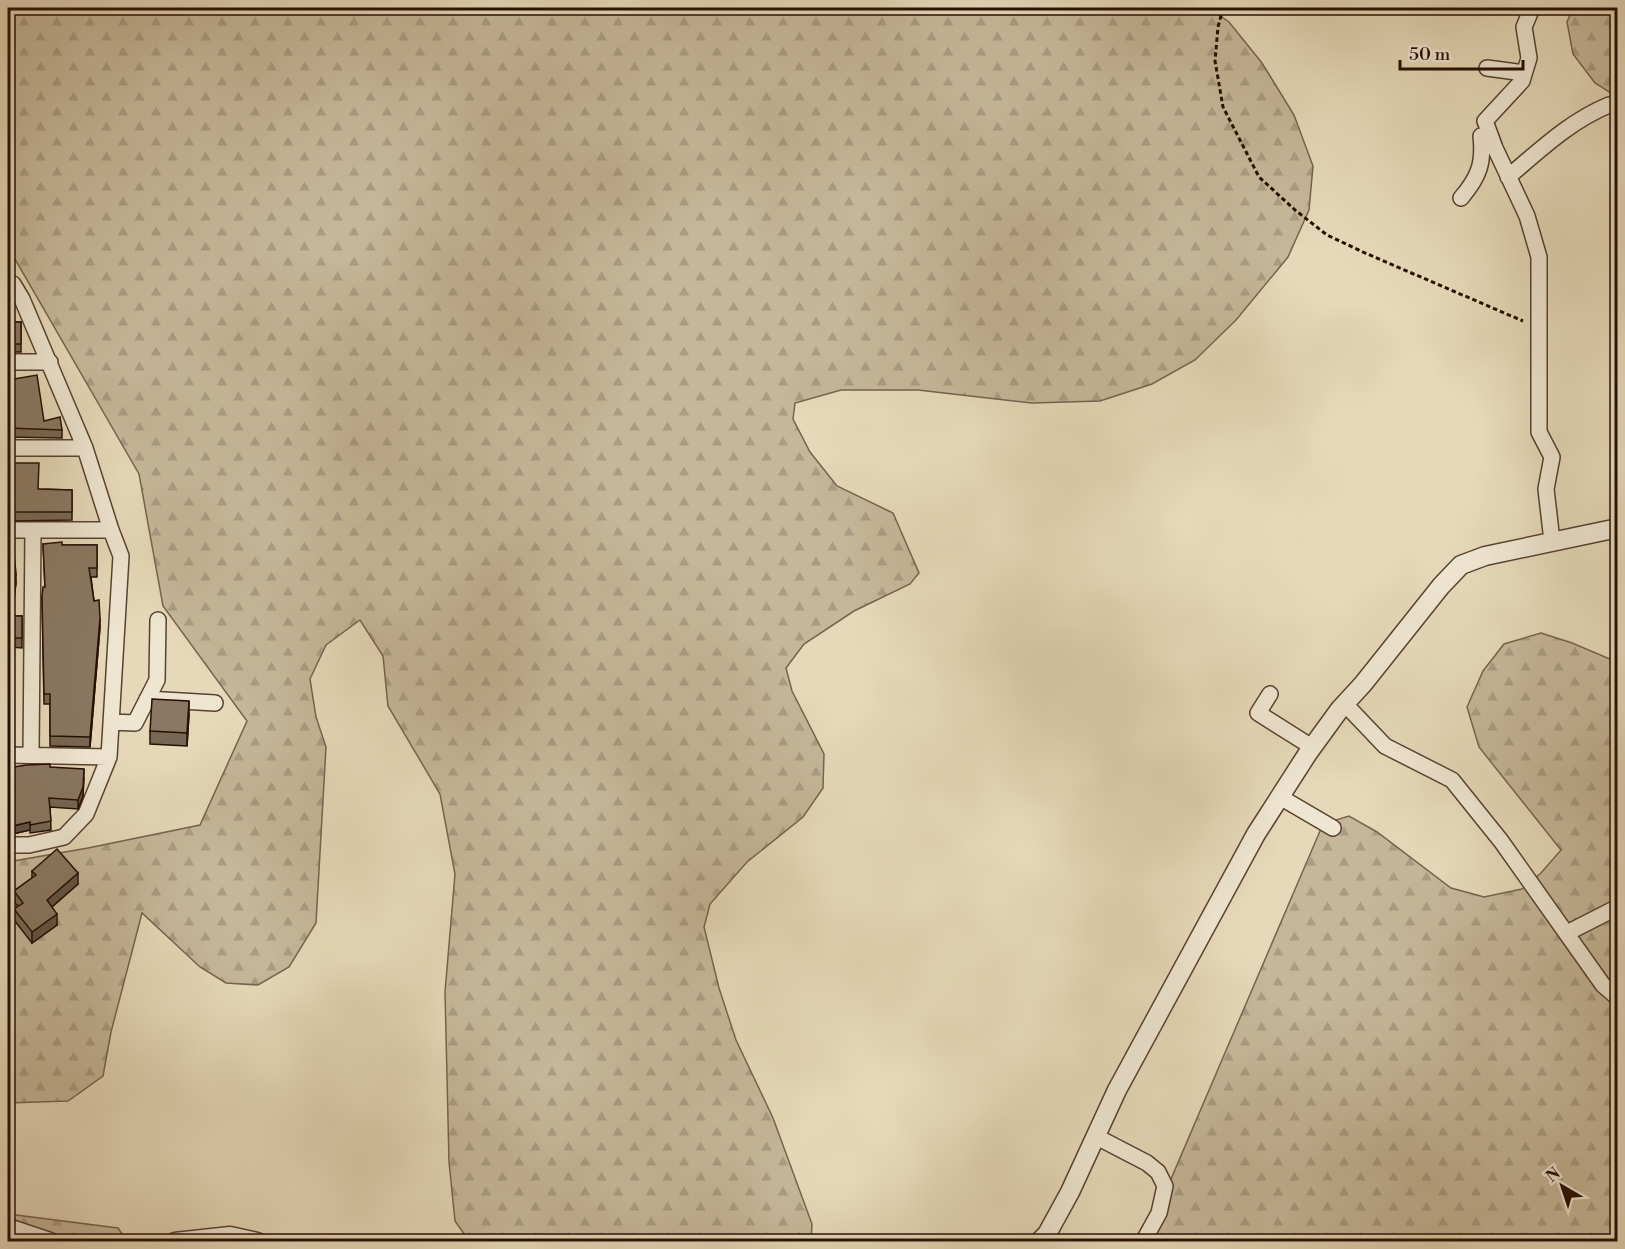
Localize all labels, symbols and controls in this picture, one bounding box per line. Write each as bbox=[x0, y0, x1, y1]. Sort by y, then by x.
scale bar bbox=[1400, 33, 1523, 71]
text: 50 m bbox=[1409, 43, 1451, 66]
north arrow bbox=[1532, 1156, 1592, 1216]
text: N bbox=[1542, 1163, 1565, 1187]

